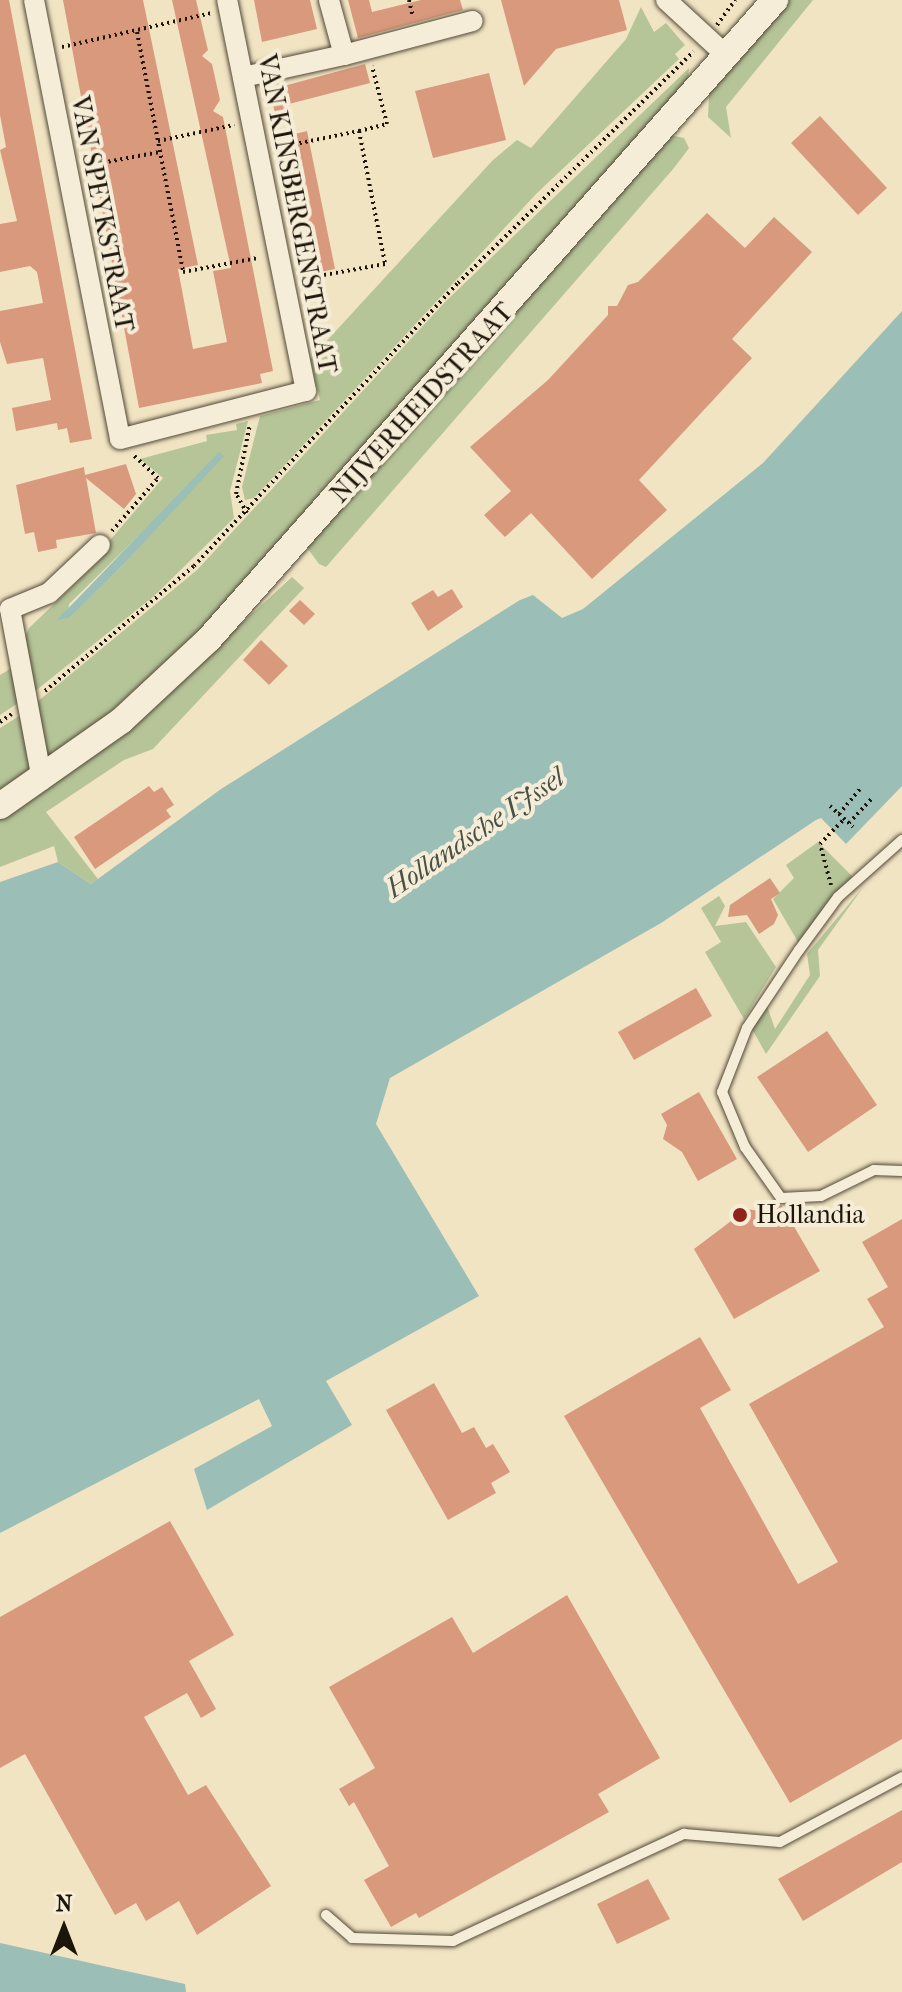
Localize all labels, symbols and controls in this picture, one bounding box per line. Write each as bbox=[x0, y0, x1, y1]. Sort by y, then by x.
street label: VAN KINSBERGENSTRAAT bbox=[251, 52, 343, 376]
street label: VAN SPEYKSTRAAT bbox=[64, 93, 140, 335]
street label: NIJVERHEIDSTRAAT bbox=[324, 297, 520, 509]
water label: Hollandsche IJssel bbox=[379, 761, 571, 905]
place label: Hollandia bbox=[756, 1199, 864, 1231]
marker: Hollandia bbox=[731, 1206, 749, 1224]
north arrow bbox=[24, 1888, 104, 1968]
text: N bbox=[56, 1891, 72, 1917]

